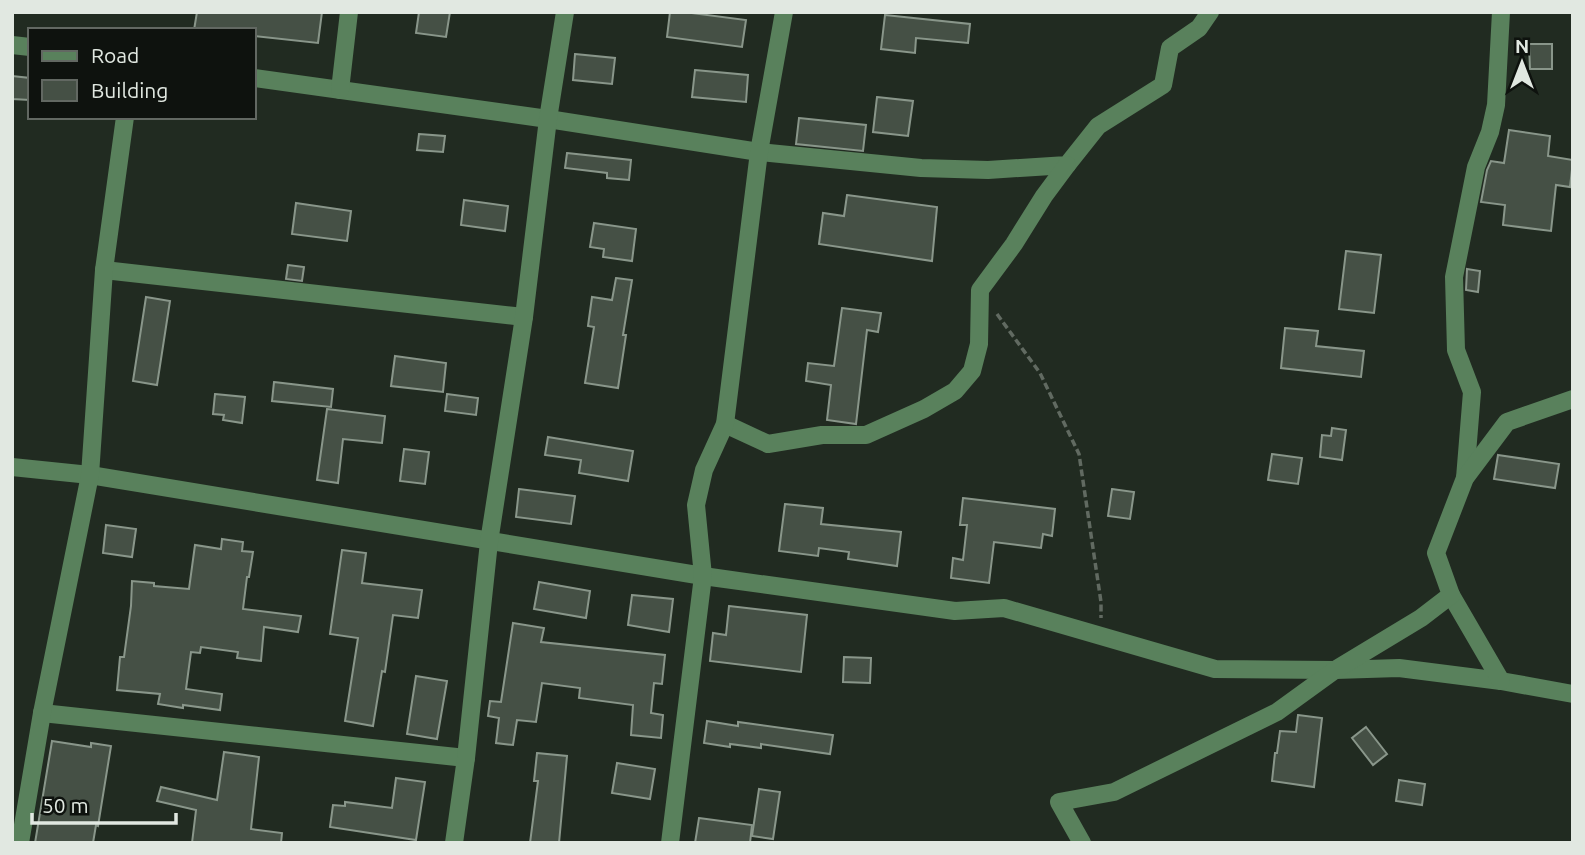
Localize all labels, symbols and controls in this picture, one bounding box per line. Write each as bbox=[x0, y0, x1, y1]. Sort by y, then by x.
legend bbox=[28, 28, 256, 119]
north arrow bbox=[1487, 28, 1557, 98]
text: N bbox=[1515, 35, 1529, 57]
text: Road bbox=[91, 43, 139, 67]
text: Building bbox=[91, 78, 168, 102]
scale bar bbox=[32, 782, 175, 826]
text: 50 m bbox=[42, 793, 89, 817]

